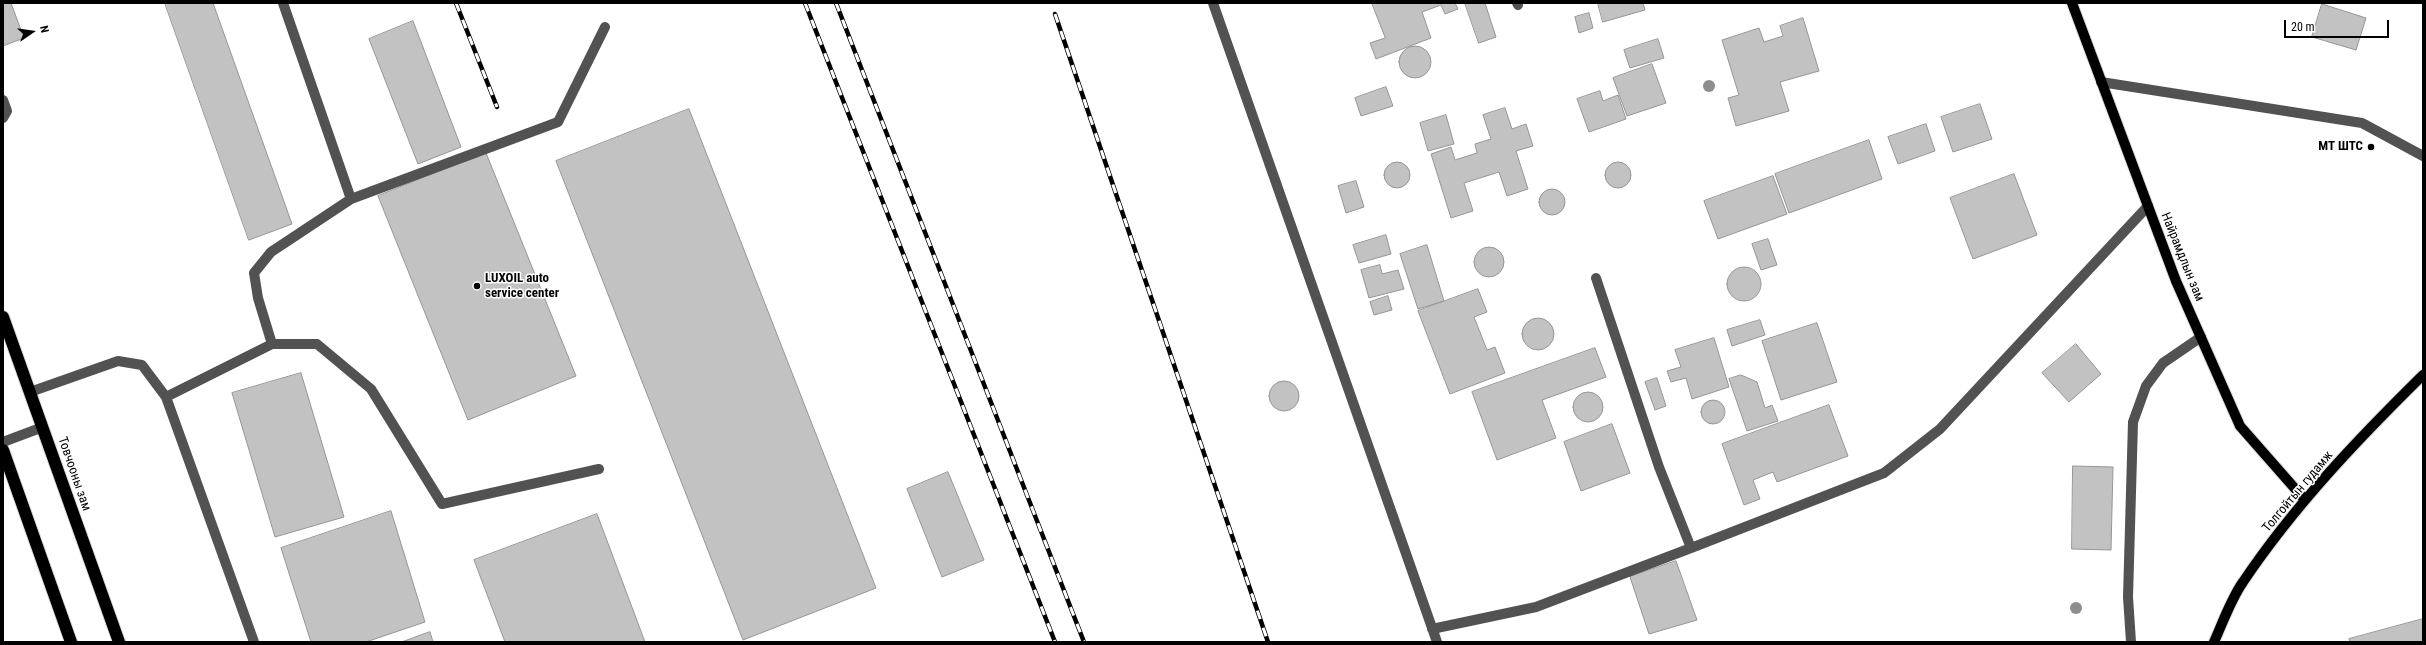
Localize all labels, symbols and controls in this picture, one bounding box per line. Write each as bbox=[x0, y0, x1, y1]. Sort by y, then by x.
north arrow bbox=[12, 12, 52, 52]
scale bar bbox=[2286, 12, 2391, 38]
text: 20 m bbox=[2291, 20, 2315, 34]
text: N bbox=[37, 24, 51, 34]
place label: МТ ШТС bbox=[2318, 139, 2363, 155]
marker: МТ ШТС bbox=[2366, 142, 2376, 152]
street label: Найрамдлын зам bbox=[2157, 210, 2207, 304]
place label: LUXOIL auto service center bbox=[485, 271, 559, 302]
marker: LUXOIL auto service center bbox=[472, 281, 482, 291]
street label: Товчооны зам bbox=[54, 435, 94, 513]
street label: Толгойтын гудамж bbox=[2260, 448, 2336, 536]

